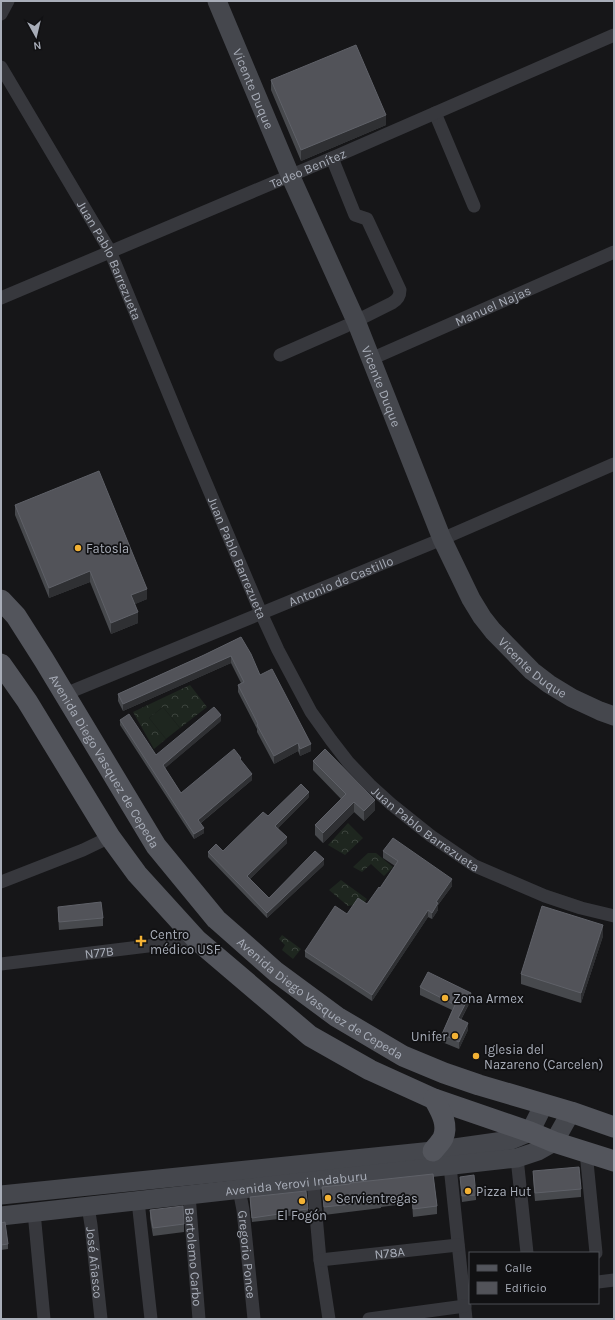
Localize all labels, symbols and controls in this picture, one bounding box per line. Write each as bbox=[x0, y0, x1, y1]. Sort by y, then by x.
north arrow bbox=[16, 16, 56, 56]
text: N bbox=[33, 38, 42, 52]
street label: Vicente Duque bbox=[230, 46, 277, 131]
street label: Tadeo Benítez bbox=[267, 145, 348, 191]
street label: Juan Pablo Barrezueta bbox=[74, 198, 145, 322]
street label: Manuel Najas bbox=[452, 282, 533, 329]
street label: Vicente Duque bbox=[359, 344, 405, 429]
street label: Juan Pablo Barrezueta bbox=[205, 494, 270, 621]
place label: Fatosla bbox=[86, 541, 129, 556]
marker: Fatosla bbox=[73, 543, 83, 553]
street label: Antonio de Castillo bbox=[286, 552, 395, 609]
street label: Vicente Duque bbox=[496, 634, 570, 701]
street label: Avenida Diego Vasquez de Cepeda bbox=[47, 671, 163, 851]
street label: Juan Pablo Barrezueta bbox=[369, 783, 481, 874]
place label: Centro médico USF bbox=[150, 927, 221, 957]
street label: Avenida Diego Vasquez de Cepeda bbox=[234, 934, 406, 1062]
marker: Centro médico USF bbox=[135, 935, 147, 947]
street label: N77B bbox=[84, 943, 115, 961]
place label: Zona Armex bbox=[453, 991, 524, 1006]
marker: Zona Armex bbox=[440, 993, 450, 1003]
place label: Unifer bbox=[411, 1029, 447, 1044]
marker: Unifer bbox=[450, 1031, 460, 1041]
place label: Iglesia del Nazareno (Carcelen) bbox=[484, 1042, 603, 1072]
marker: Iglesia del Nazareno (Carcelen) bbox=[471, 1051, 481, 1061]
street label: Avenida Yerovi Indaburu bbox=[224, 1167, 368, 1198]
place label: Pizza Hut bbox=[476, 1184, 531, 1199]
marker: Pizza Hut bbox=[463, 1186, 473, 1196]
place label: Servientregas bbox=[336, 1191, 418, 1206]
marker: Servientregas bbox=[323, 1193, 333, 1203]
marker: El Fogón bbox=[297, 1196, 307, 1206]
street label: Bartolemo Carbo bbox=[183, 1207, 205, 1307]
place label: El Fogón bbox=[277, 1208, 327, 1223]
street label: Gregorio Ponce bbox=[236, 1210, 259, 1300]
street label: José Añasco bbox=[84, 1226, 106, 1299]
street label: N78A bbox=[374, 1243, 406, 1262]
legend bbox=[469, 1252, 599, 1304]
text: Calle bbox=[505, 1261, 532, 1275]
text: Edificio bbox=[505, 1281, 546, 1295]

